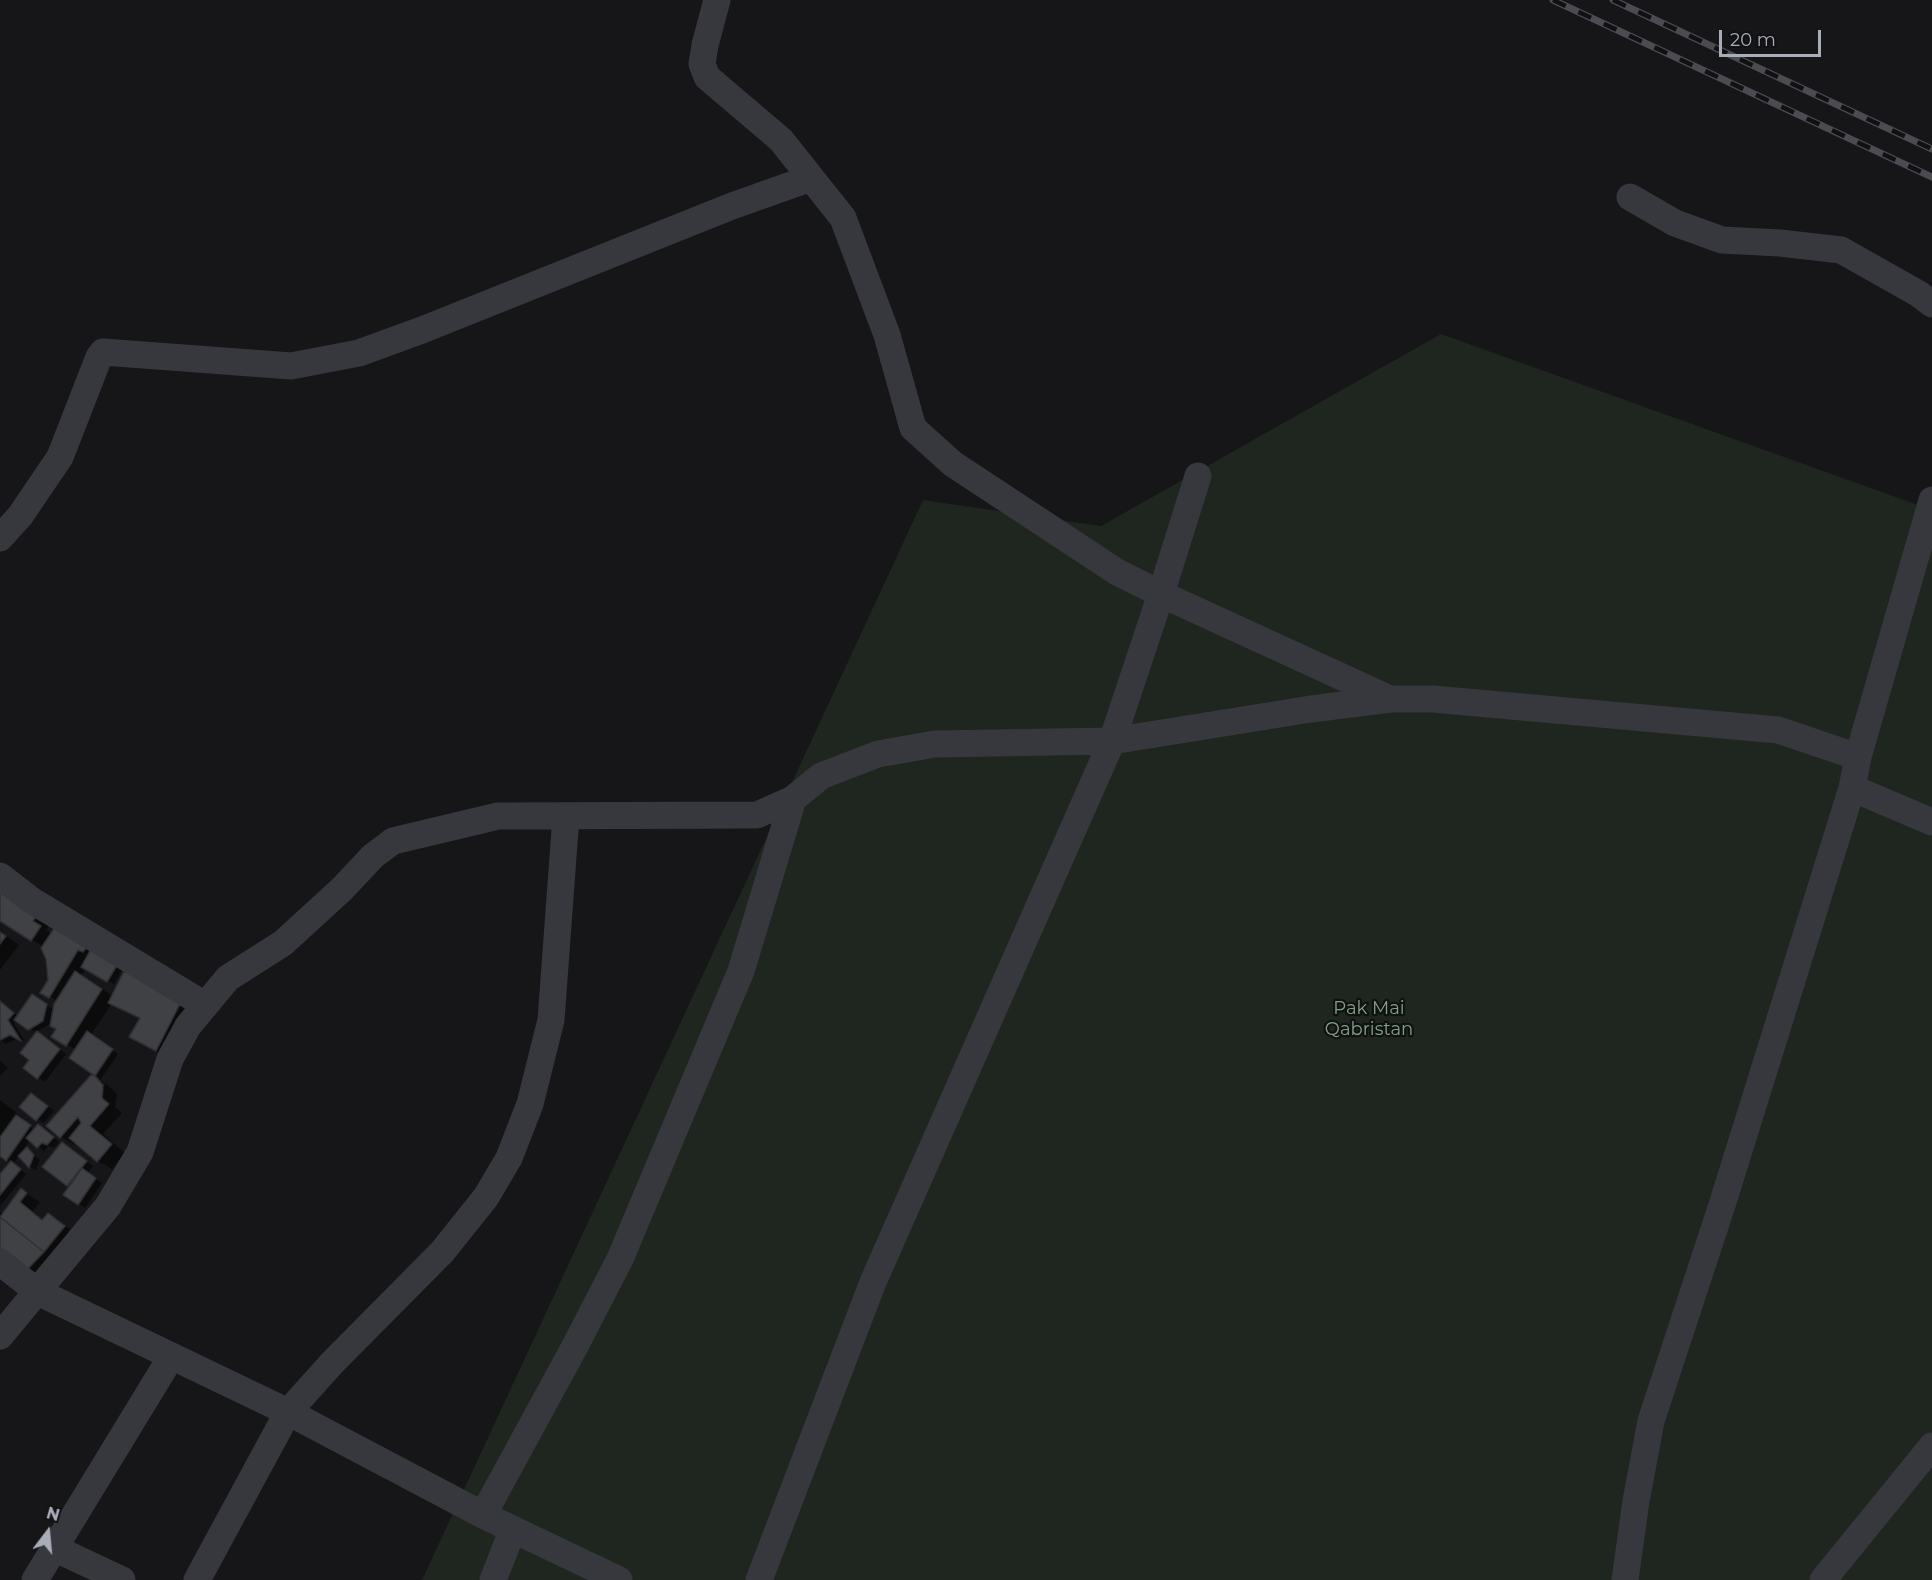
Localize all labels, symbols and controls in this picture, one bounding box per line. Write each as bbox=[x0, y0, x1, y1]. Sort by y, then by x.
scale bar bbox=[1722, 18, 1824, 56]
text: 20 m bbox=[1730, 29, 1776, 51]
park label: Pak Mai Qabristan bbox=[1325, 998, 1413, 1040]
north arrow bbox=[18, 1502, 78, 1562]
text: N bbox=[44, 1503, 62, 1525]

